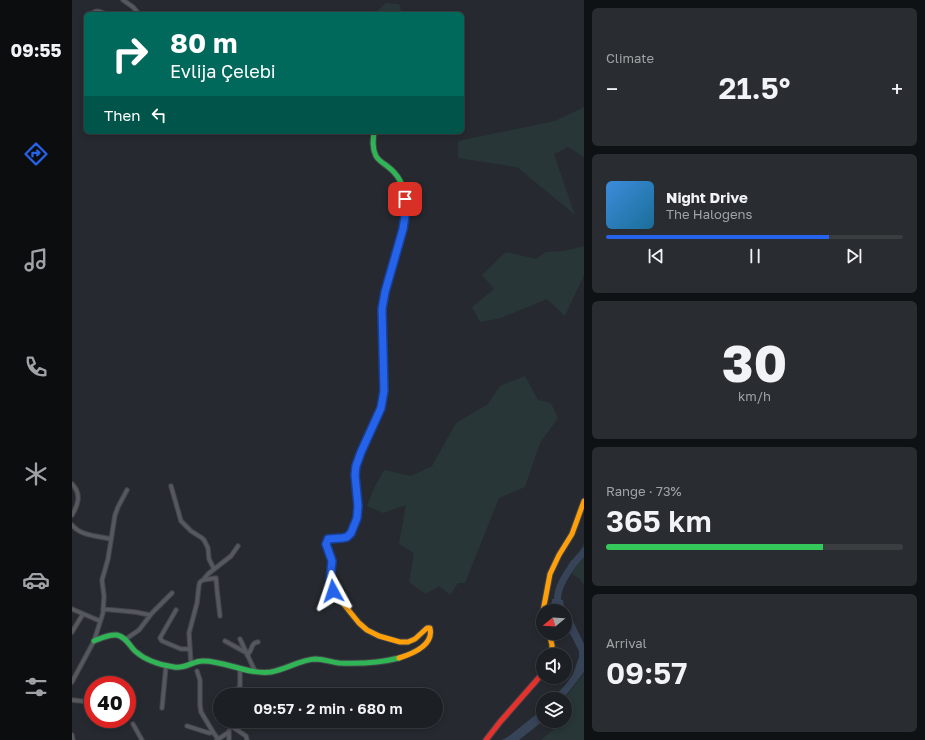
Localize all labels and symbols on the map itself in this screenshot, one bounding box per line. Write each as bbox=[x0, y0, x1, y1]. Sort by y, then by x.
pin bbox=[388, 182, 422, 216]
position arrow bbox=[312, 570, 354, 612]
north arrow bbox=[536, 604, 572, 640]
speed limit sign: 40 bbox=[84, 676, 136, 728]

